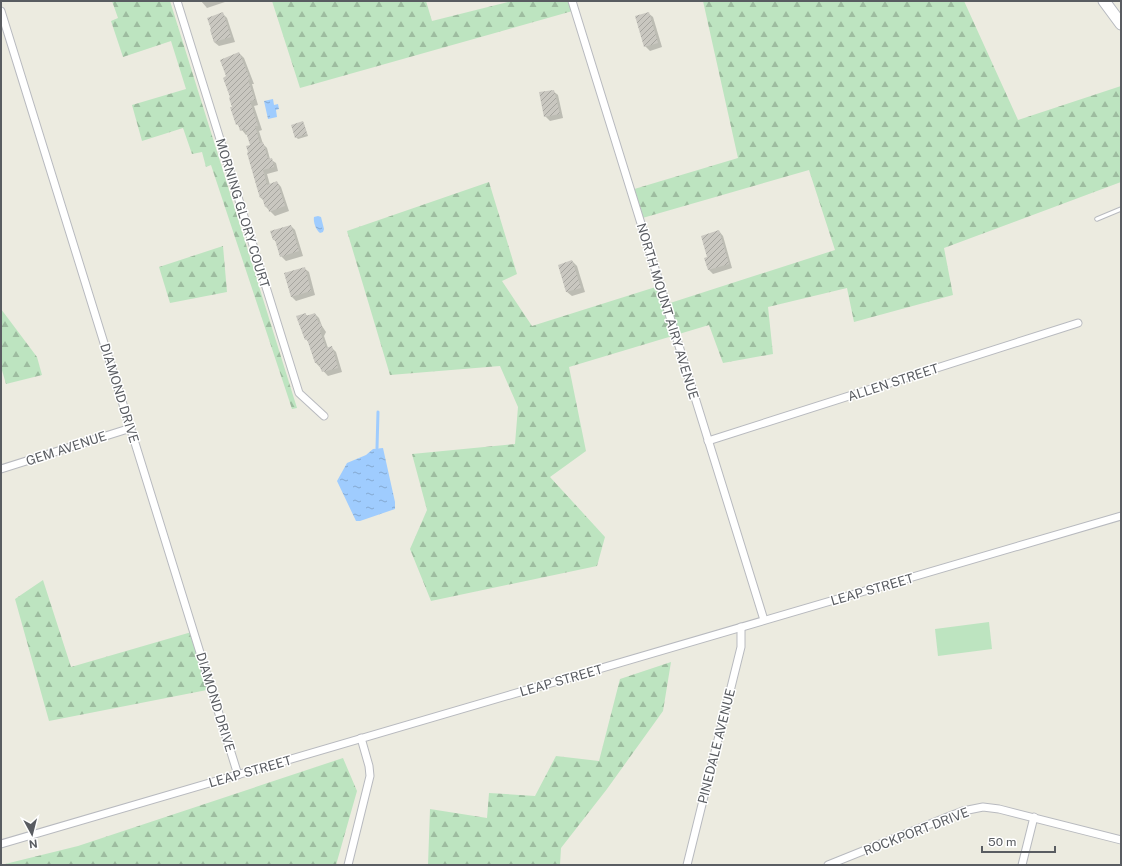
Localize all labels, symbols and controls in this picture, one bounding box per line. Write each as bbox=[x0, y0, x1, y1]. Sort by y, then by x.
street label: MORNING GLORY COURT bbox=[213, 137, 273, 290]
street label: NORTH MOUNT AIRY AVENUE bbox=[634, 221, 702, 401]
street label: DIAMOND DRIVE bbox=[97, 342, 142, 445]
street label: ALLEN STREET bbox=[846, 361, 941, 404]
street label: GEM AVENUE bbox=[24, 428, 108, 469]
street label: LEAP STREET bbox=[829, 570, 915, 608]
street label: DIAMOND DRIVE bbox=[193, 651, 238, 754]
street label: LEAP STREET bbox=[518, 661, 604, 699]
street label: PINEDALE AVENUE bbox=[695, 687, 738, 805]
street label: LEAP STREET bbox=[207, 752, 293, 790]
street label: ROCKPORT DRIVE bbox=[861, 804, 971, 858]
north arrow bbox=[12, 814, 52, 854]
scale bar bbox=[982, 828, 1055, 854]
text: 50 m bbox=[988, 835, 1016, 849]
text: N bbox=[28, 837, 38, 850]

